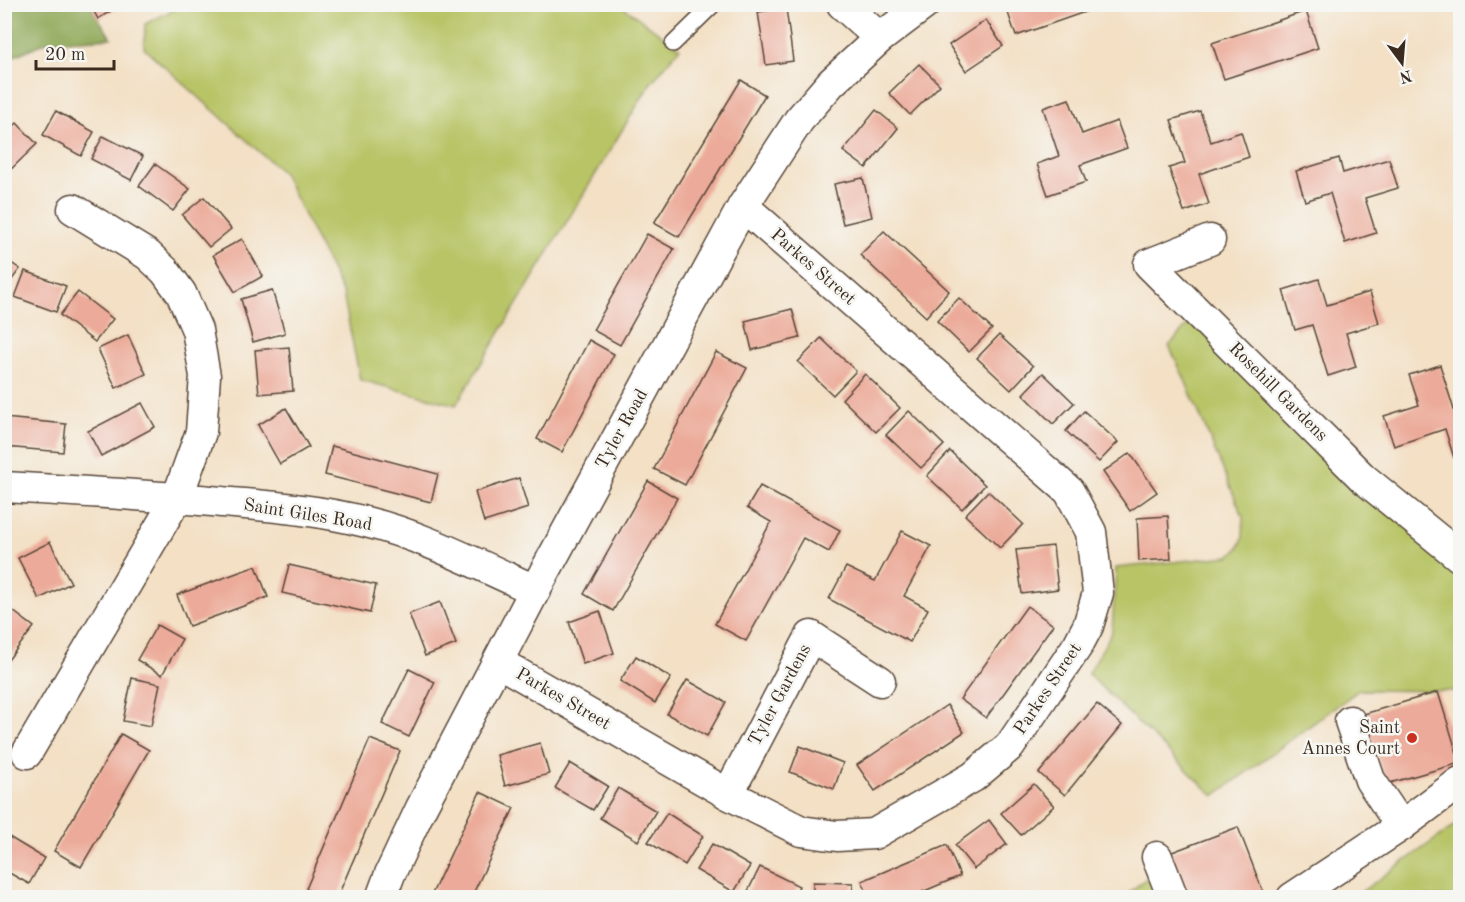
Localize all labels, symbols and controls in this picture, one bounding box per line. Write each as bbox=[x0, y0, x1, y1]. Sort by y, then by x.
scale bar bbox=[36, 33, 114, 71]
north arrow bbox=[1372, 33, 1432, 93]
text: 20 m bbox=[45, 46, 85, 64]
text: N bbox=[1397, 66, 1414, 85]
street label: Parkes Street bbox=[767, 225, 859, 309]
street label: Rosehill Gardens bbox=[1225, 339, 1331, 445]
street label: Tyler Road bbox=[593, 386, 651, 472]
street label: Saint Giles Road bbox=[242, 496, 374, 534]
street label: Parkes Street bbox=[1011, 640, 1085, 738]
street label: Tyler Gardens bbox=[746, 641, 814, 749]
street label: Parkes Street bbox=[513, 665, 613, 733]
place label: Saint Annes Court bbox=[1301, 719, 1400, 758]
marker: Saint Annes Court bbox=[1405, 731, 1419, 745]

